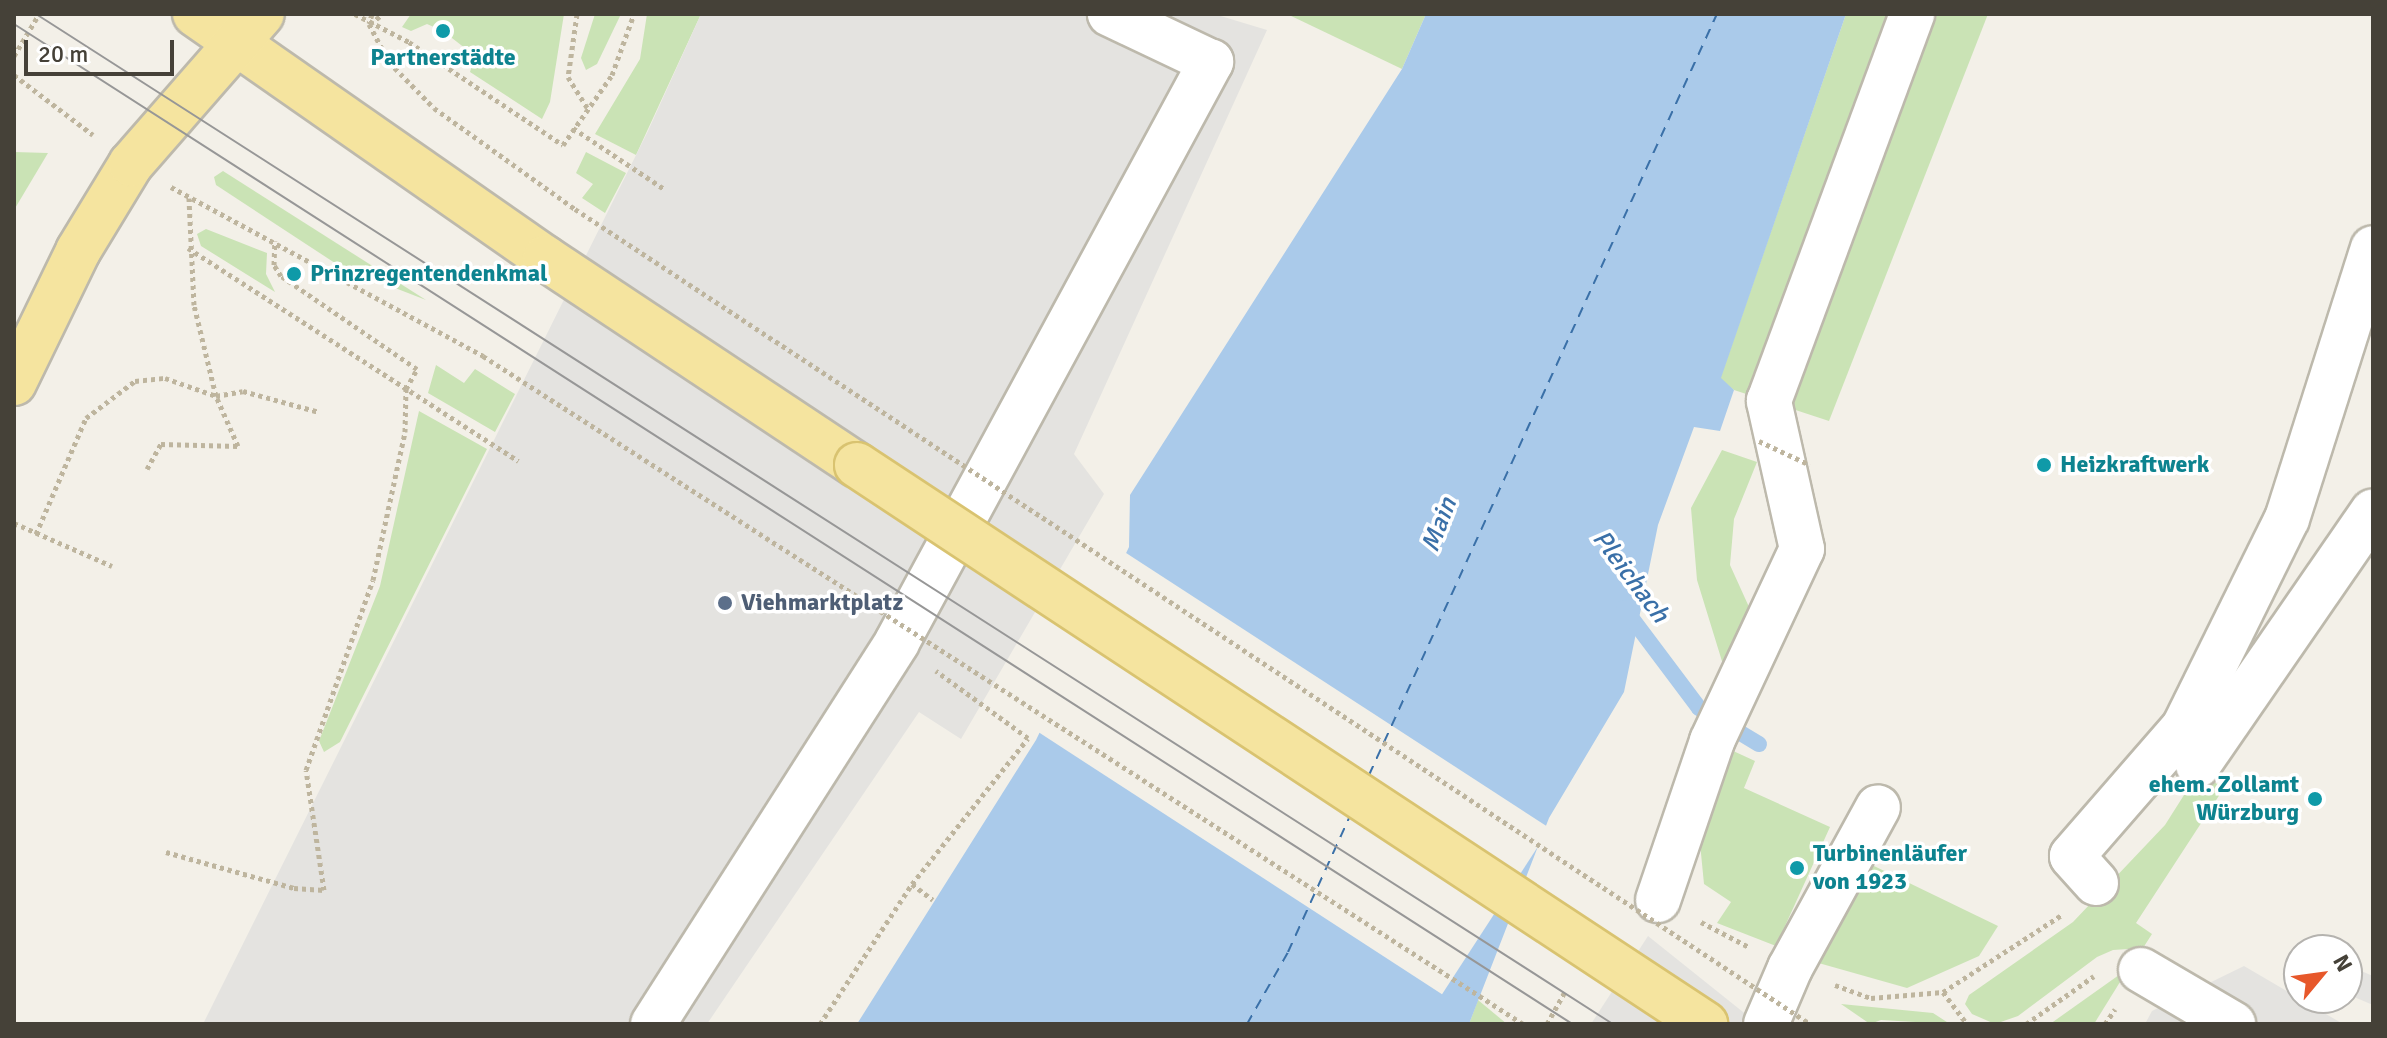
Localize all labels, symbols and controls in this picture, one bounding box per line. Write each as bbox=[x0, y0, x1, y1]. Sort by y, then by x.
marker: Partnerstädte bbox=[434, 22, 452, 40]
scale bar bbox=[28, 24, 178, 74]
text: 20 m bbox=[38, 39, 88, 69]
place label: Partnerstädte bbox=[370, 44, 516, 72]
place label: Prinzregentendenkmal bbox=[310, 260, 548, 288]
marker: Prinzregentendenkmal bbox=[285, 265, 303, 283]
place label: Heizkraftwerk bbox=[2060, 451, 2209, 479]
marker: Heizkraftwerk bbox=[2035, 456, 2053, 474]
water label: Main bbox=[1415, 494, 1465, 556]
water label: Pleichach bbox=[1585, 524, 1675, 630]
place label: Viehmarktplatz bbox=[741, 589, 903, 617]
marker: Viehmarktplatz bbox=[716, 594, 734, 612]
place label: ehem. Zollamt Würzburg bbox=[2149, 771, 2299, 827]
marker: ehem. Zollamt Würzburg bbox=[2306, 790, 2324, 808]
place label: Turbinenläufer von 1923 bbox=[1813, 840, 1967, 896]
marker: Turbinenläufer von 1923 bbox=[1788, 859, 1806, 877]
north arrow bbox=[2283, 934, 2363, 1014]
text: N bbox=[2327, 950, 2358, 976]

